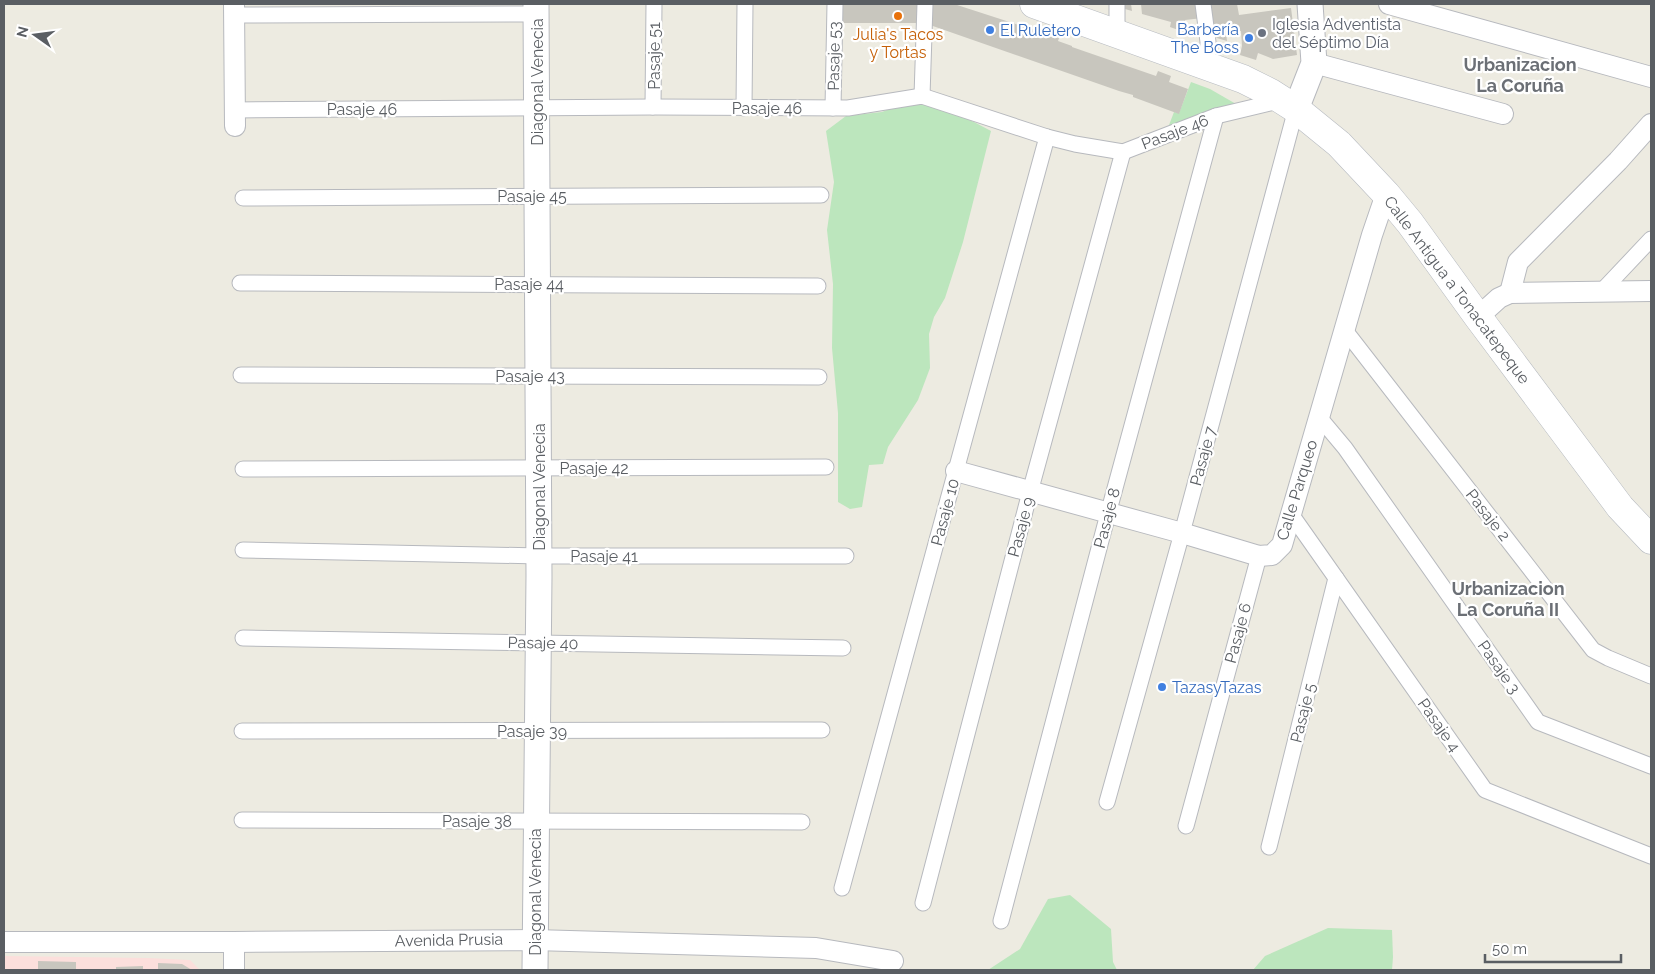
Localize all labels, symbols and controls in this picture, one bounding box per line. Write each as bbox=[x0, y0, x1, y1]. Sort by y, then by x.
north arrow bbox=[10, 10, 60, 60]
marker: Julia's Tacos y Tortas bbox=[892, 10, 904, 22]
place label: Iglesia Adventista del Séptimo Día bbox=[1272, 15, 1401, 52]
street label: Diagonal Venecia bbox=[528, 18, 547, 146]
place label: Barbería The Boss bbox=[1171, 20, 1239, 57]
street label: Pasaje 53 bbox=[824, 21, 844, 91]
place label: El Ruletero bbox=[1000, 21, 1081, 40]
street label: Pasaje 51 bbox=[645, 22, 664, 90]
marker: El Ruletero bbox=[984, 24, 996, 36]
text: N bbox=[13, 25, 31, 39]
place label: Julia's Tacos y Tortas bbox=[853, 25, 944, 62]
marker: Iglesia Adventista del Séptimo Día bbox=[1256, 27, 1268, 39]
marker: Barbería The Boss bbox=[1243, 32, 1255, 44]
district label: Urbanizacion La Coruña bbox=[1463, 54, 1577, 96]
street label: Pasaje 46 bbox=[732, 99, 802, 118]
street label: Pasaje 46 bbox=[327, 100, 397, 119]
street label: Pasaje 46 bbox=[1139, 110, 1211, 154]
street label: Pasaje 45 bbox=[497, 187, 567, 206]
street label: Calle Antigua a Tonacatepeque bbox=[1380, 192, 1534, 388]
street label: Pasaje 44 bbox=[494, 275, 564, 294]
street label: Pasaje 43 bbox=[495, 367, 565, 386]
street label: Diagonal Venecia bbox=[530, 423, 549, 551]
street label: Pasaje 7 bbox=[1186, 424, 1220, 488]
street label: Calle Parqueo bbox=[1273, 437, 1321, 543]
street label: Pasaje 42 bbox=[559, 459, 629, 478]
street label: Pasaje 10 bbox=[927, 476, 963, 548]
street label: Pasaje 2 bbox=[1462, 485, 1514, 545]
street label: Pasaje 8 bbox=[1090, 486, 1124, 550]
street label: Pasaje 9 bbox=[1004, 495, 1038, 559]
street label: Pasaje 41 bbox=[570, 547, 638, 566]
district label: Urbanizacion La Coruña II bbox=[1451, 578, 1565, 620]
street label: Pasaje 6 bbox=[1221, 601, 1255, 665]
street label: Pasaje 40 bbox=[508, 633, 578, 653]
street label: Pasaje 3 bbox=[1474, 637, 1524, 697]
place label: TazasyTazas bbox=[1172, 678, 1262, 697]
marker: TazasyTazas bbox=[1156, 681, 1168, 693]
street label: Pasaje 5 bbox=[1286, 681, 1320, 745]
street label: Pasaje 4 bbox=[1414, 695, 1464, 756]
street label: Pasaje 39 bbox=[497, 722, 567, 741]
street label: Pasaje 38 bbox=[442, 812, 512, 831]
street label: Diagonal Venecia bbox=[526, 828, 545, 956]
street label: Avenida Prusia bbox=[395, 930, 503, 950]
scale bar bbox=[1485, 932, 1621, 964]
text: 50 m bbox=[1492, 940, 1527, 958]

